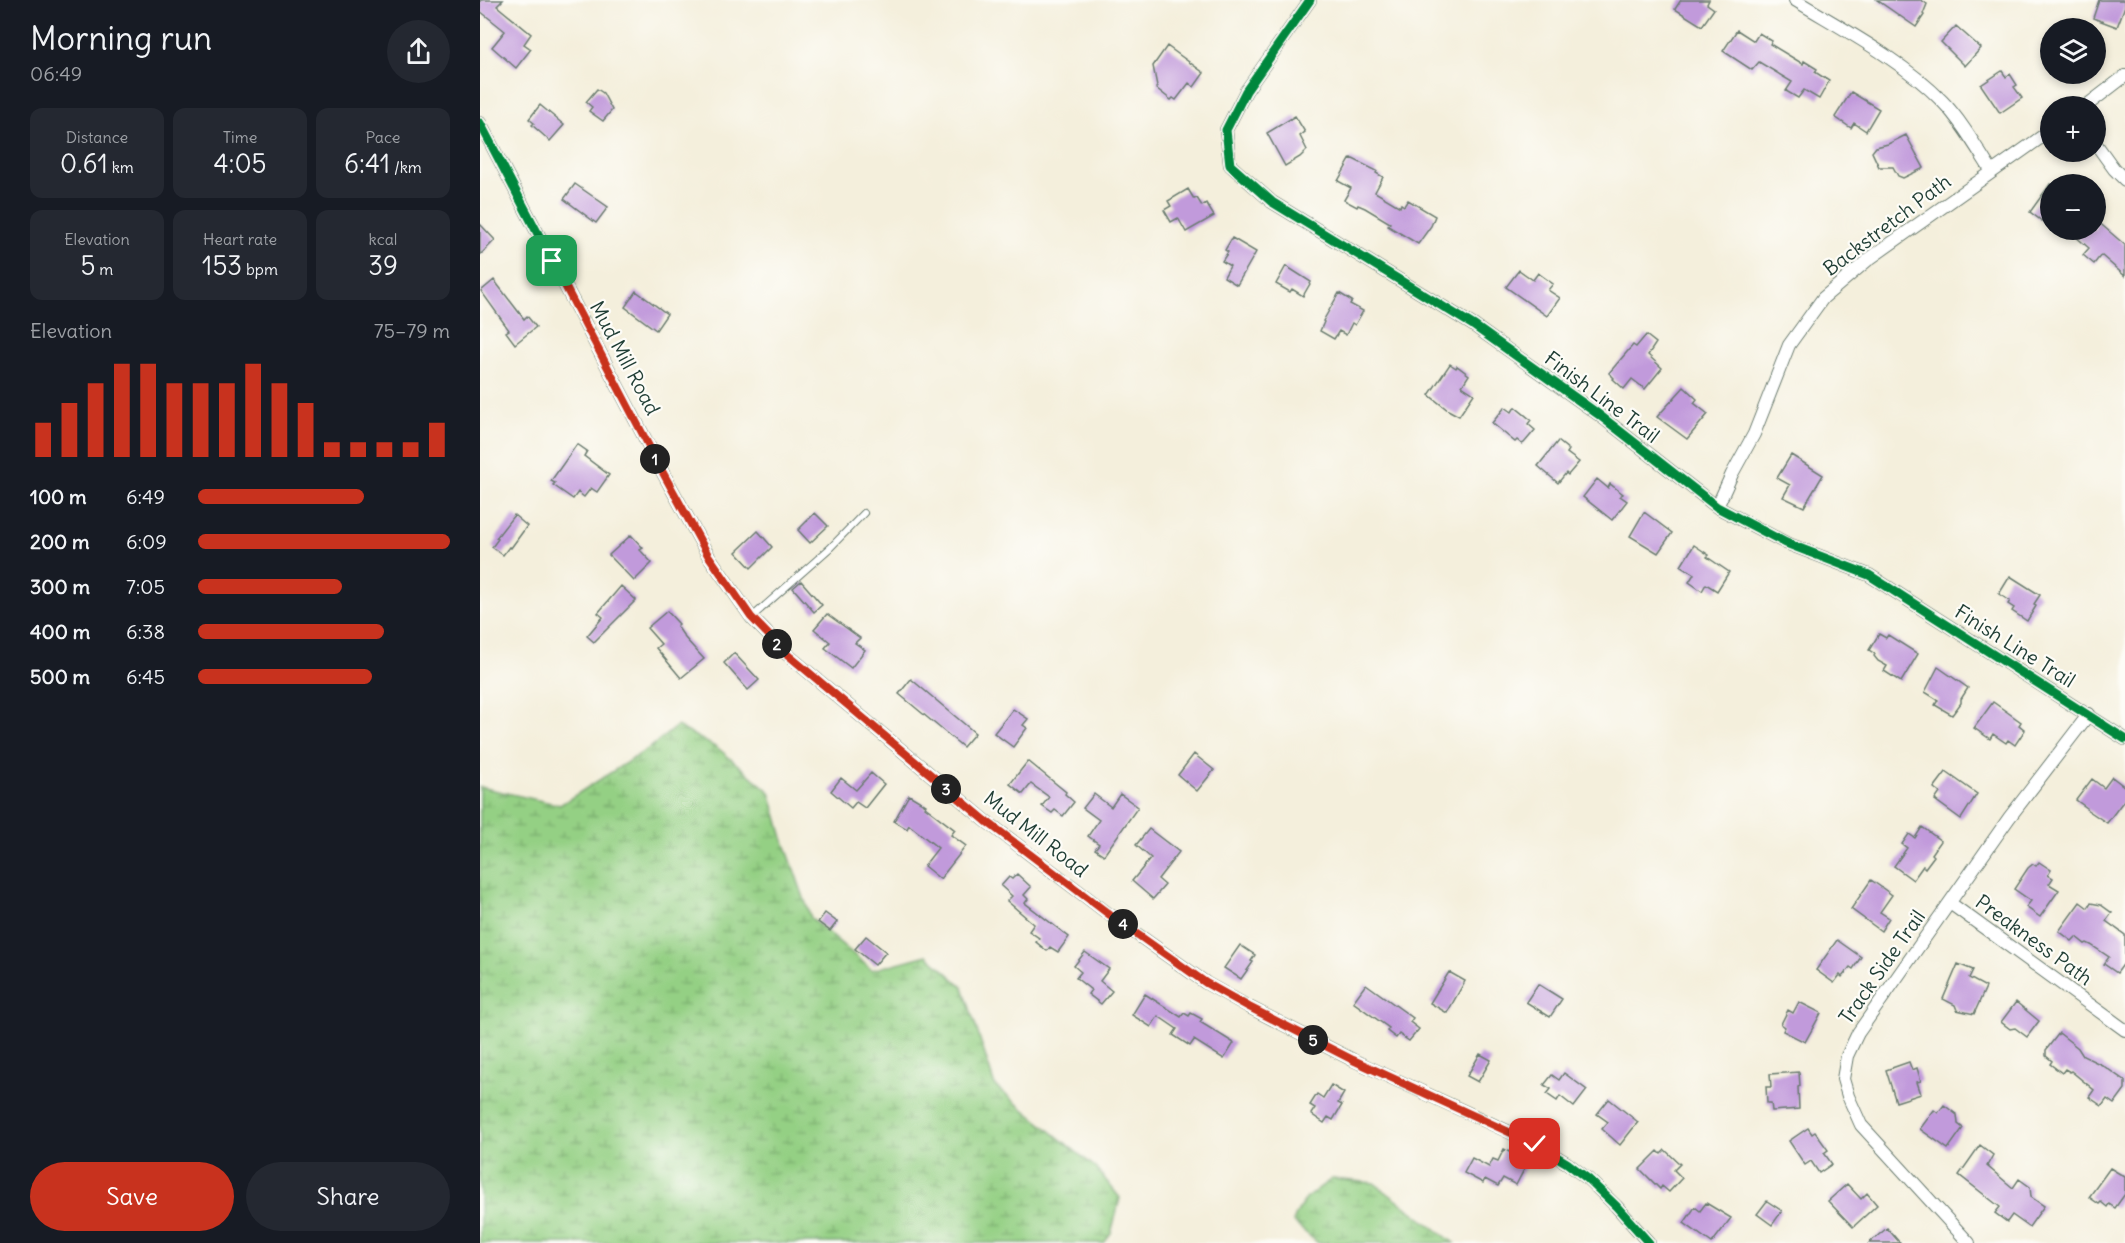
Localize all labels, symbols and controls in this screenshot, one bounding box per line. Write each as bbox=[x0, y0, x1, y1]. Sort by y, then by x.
text: Morning run bbox=[30, 17, 212, 59]
map controls bbox=[2040, 18, 2106, 240]
button: layers bbox=[2040, 18, 2106, 84]
button: share bbox=[387, 20, 450, 83]
text: 06:49 bbox=[30, 61, 82, 86]
button: + bbox=[2040, 96, 2106, 162]
text: Distance bbox=[66, 127, 128, 147]
text: Time bbox=[223, 127, 257, 147]
text: Pace bbox=[366, 127, 400, 147]
text: 0.61 bbox=[60, 147, 108, 180]
text: 4:05 bbox=[214, 147, 266, 180]
text: 6:41 bbox=[344, 147, 390, 180]
text: km bbox=[108, 157, 134, 177]
text: /km bbox=[390, 157, 422, 177]
street label: Backstretch Path bbox=[1818, 168, 1955, 281]
button: − bbox=[2040, 174, 2106, 240]
text: Elevation bbox=[64, 229, 130, 249]
text: Heart rate bbox=[203, 229, 277, 249]
text: kcal bbox=[369, 229, 397, 249]
pin bbox=[526, 235, 577, 286]
icon: arrive bbox=[535, 244, 568, 277]
text: 5 bbox=[81, 249, 96, 282]
text: 153 bbox=[202, 249, 242, 282]
text: 39 bbox=[368, 249, 398, 282]
text: m bbox=[96, 259, 113, 279]
text: bpm bbox=[242, 259, 278, 279]
street label: Mud Mill Road bbox=[585, 297, 666, 419]
text: Elevation bbox=[30, 318, 112, 343]
text: 75–79 m bbox=[374, 318, 450, 343]
street label: Finish Line Trail bbox=[1540, 345, 1665, 448]
pin: 1 bbox=[640, 444, 670, 474]
text: 1 bbox=[652, 449, 658, 469]
text: 100 m bbox=[30, 484, 87, 509]
text: 6:49 bbox=[126, 484, 165, 509]
text: 200 m bbox=[30, 529, 90, 554]
text: 6:09 bbox=[126, 529, 167, 554]
text: 300 m bbox=[30, 574, 90, 599]
text: 7:05 bbox=[126, 574, 165, 599]
street label: Finish Line Trail bbox=[1950, 599, 2080, 693]
text: 400 m bbox=[30, 619, 90, 644]
text: 6:38 bbox=[126, 619, 165, 644]
pin: 2 bbox=[762, 629, 792, 659]
text: 2 bbox=[773, 634, 781, 654]
text: 500 m bbox=[30, 664, 90, 689]
text: 6:45 bbox=[126, 664, 165, 689]
pin: 3 bbox=[931, 774, 961, 804]
text: 3 bbox=[941, 779, 951, 799]
street label: Mud Mill Road bbox=[979, 785, 1094, 882]
street label: Preakness Path bbox=[1971, 889, 2098, 990]
street label: Track Side Trail bbox=[1833, 905, 1930, 1029]
pin: 4 bbox=[1108, 909, 1138, 939]
text: 4 bbox=[1118, 914, 1128, 934]
pin: 5 bbox=[1298, 1025, 1328, 1055]
text: 5 bbox=[1308, 1030, 1318, 1050]
pin bbox=[1509, 1118, 1560, 1169]
icon: check bbox=[1518, 1127, 1551, 1160]
button: Save bbox=[30, 1162, 234, 1231]
button: Share bbox=[246, 1162, 450, 1231]

